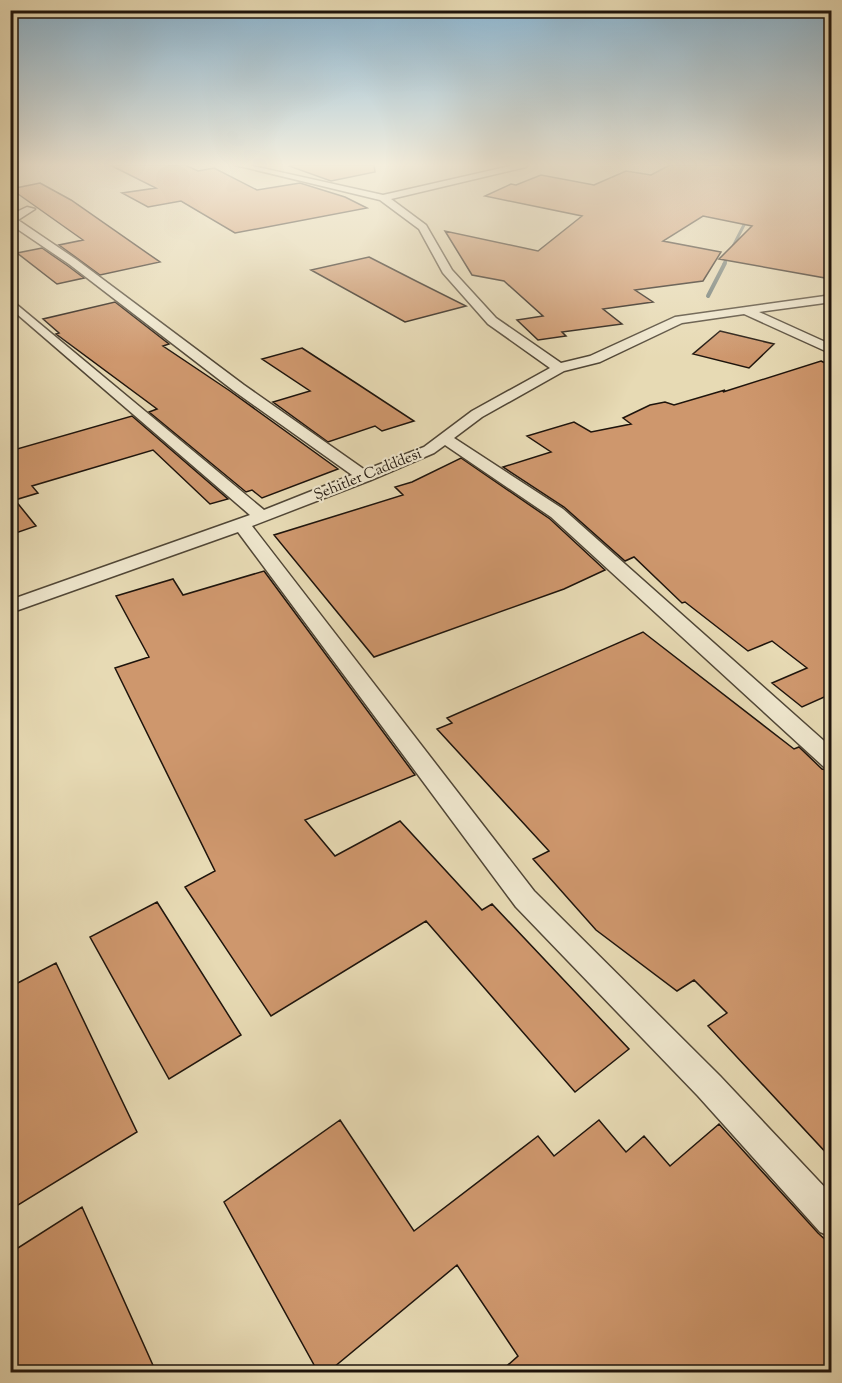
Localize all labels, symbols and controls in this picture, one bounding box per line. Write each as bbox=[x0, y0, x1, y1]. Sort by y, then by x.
street label: Şehitler Cadddesi bbox=[311, 444, 425, 506]

